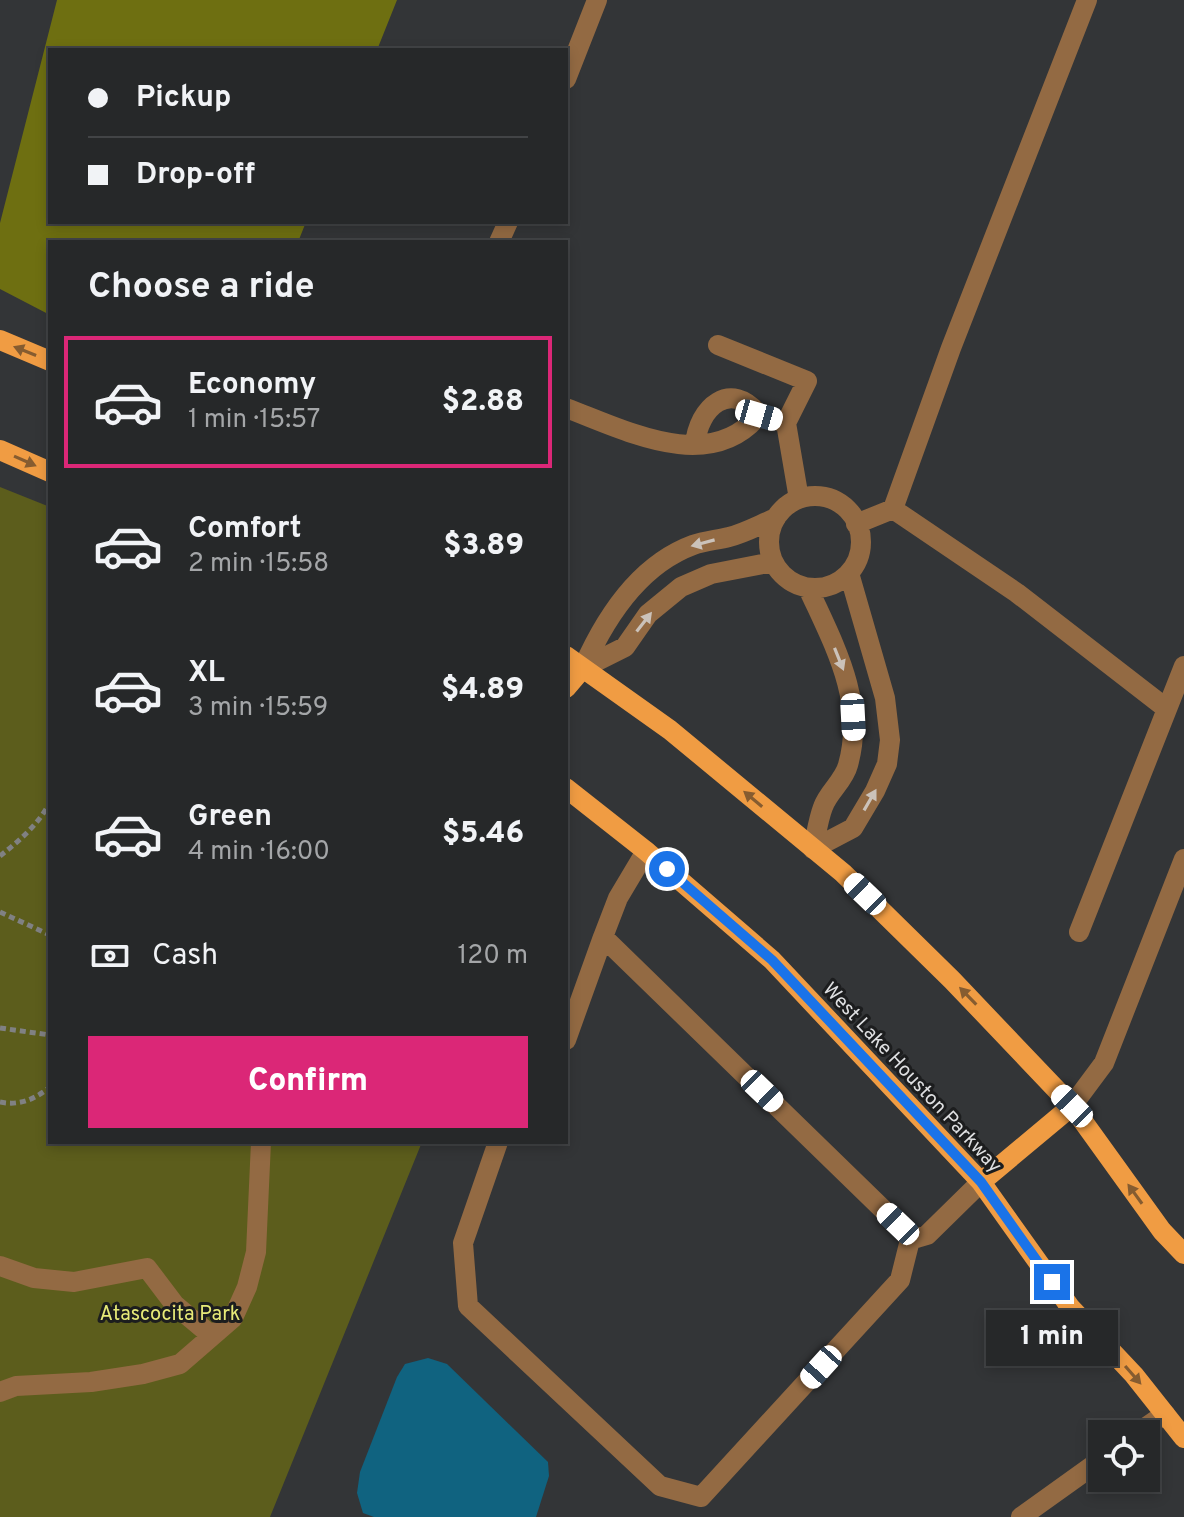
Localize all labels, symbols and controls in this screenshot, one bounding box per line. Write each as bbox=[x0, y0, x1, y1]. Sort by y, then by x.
text: Pickup bbox=[136, 80, 231, 117]
text: Drop-off bbox=[136, 157, 255, 194]
text: Choose a ride bbox=[88, 265, 314, 311]
one-way arrow bbox=[13, 344, 37, 357]
icon: car bbox=[92, 366, 164, 438]
text: Economy bbox=[188, 367, 316, 404]
text: $2.88 bbox=[442, 384, 524, 421]
car bbox=[733, 397, 785, 433]
text: 1 min · 15:57 bbox=[188, 404, 320, 437]
one-way arrow bbox=[13, 454, 37, 468]
icon: car bbox=[92, 510, 164, 582]
text: Comfort bbox=[188, 511, 301, 548]
text: $3.89 bbox=[443, 528, 524, 565]
one-way arrow bbox=[690, 538, 715, 550]
text: 2 min · 15:58 bbox=[188, 548, 329, 581]
one-way arrow bbox=[635, 612, 651, 632]
one-way arrow bbox=[833, 647, 846, 671]
icon: car bbox=[92, 654, 164, 726]
text: XL bbox=[188, 655, 225, 692]
text: $4.89 bbox=[441, 672, 524, 709]
text: 3 min · 15:59 bbox=[188, 692, 328, 725]
car bbox=[840, 692, 866, 742]
one-way arrow bbox=[863, 788, 877, 811]
one-way arrow bbox=[744, 791, 764, 808]
icon: car bbox=[92, 798, 164, 870]
text: Green bbox=[188, 799, 272, 836]
text: $5.46 bbox=[442, 816, 524, 853]
text: 4 min · 16:00 bbox=[188, 836, 330, 869]
route start bbox=[649, 851, 685, 887]
car bbox=[839, 869, 891, 919]
icon: cash bbox=[88, 934, 132, 978]
text: Cash bbox=[152, 938, 218, 975]
text: 120 m bbox=[458, 940, 528, 973]
street label: West Lake Houston Parkway bbox=[816, 977, 1007, 1179]
one-way arrow bbox=[959, 987, 977, 1006]
button: Confirm bbox=[88, 1036, 528, 1128]
car bbox=[736, 1066, 788, 1116]
car bbox=[1047, 1080, 1097, 1132]
one-way arrow bbox=[1128, 1183, 1143, 1204]
car bbox=[872, 1199, 924, 1249]
route end bbox=[1034, 1264, 1070, 1300]
park label: Atascocita Park bbox=[100, 1302, 240, 1328]
callout: 1 min bbox=[986, 1310, 1118, 1366]
text: 1 min bbox=[1020, 1321, 1084, 1354]
car bbox=[796, 1341, 846, 1393]
one-way arrow bbox=[1124, 1364, 1141, 1384]
map controls bbox=[1088, 1420, 1160, 1492]
button: locate bbox=[1088, 1420, 1160, 1492]

